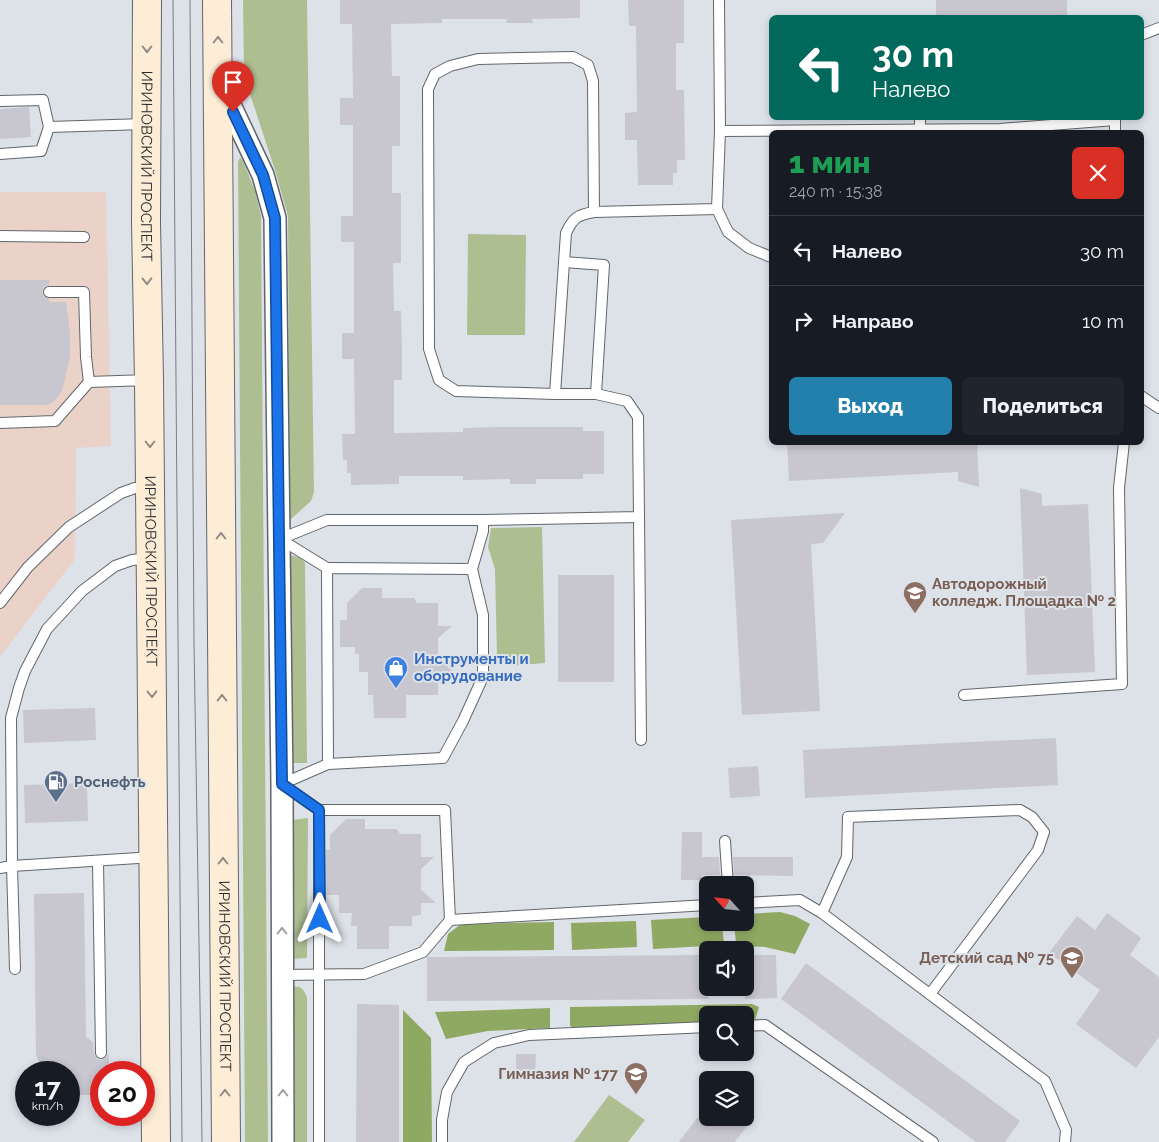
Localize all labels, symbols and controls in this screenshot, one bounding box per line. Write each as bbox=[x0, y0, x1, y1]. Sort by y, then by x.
text: 30 m bbox=[872, 34, 954, 75]
icon: left bbox=[789, 35, 854, 100]
one-way arrow bbox=[212, 36, 223, 44]
one-way arrow bbox=[142, 45, 152, 53]
pin bbox=[212, 61, 254, 112]
icon: arrive bbox=[219, 68, 247, 96]
street label: ИРИНОВСКИЙ ПРОСПЕКТ bbox=[137, 70, 156, 262]
text: Налево bbox=[872, 76, 950, 102]
text: 1 мин bbox=[789, 145, 871, 180]
button: close bbox=[1072, 147, 1124, 199]
text: 240 m · 15:38 bbox=[789, 182, 882, 201]
icon: left bbox=[789, 237, 817, 265]
text: Налево bbox=[832, 240, 902, 262]
text: 30 m bbox=[1080, 240, 1124, 262]
one-way arrow bbox=[142, 278, 152, 285]
icon: right bbox=[789, 307, 817, 335]
text: Направо bbox=[832, 310, 913, 332]
text: 10 m bbox=[1082, 310, 1124, 332]
button: Выход bbox=[789, 377, 952, 435]
button: Поделиться bbox=[962, 377, 1124, 435]
one-way arrow bbox=[145, 440, 155, 448]
street label: ИРИНОВСКИЙ ПРОСПЕКТ bbox=[141, 475, 161, 667]
one-way arrow bbox=[216, 532, 226, 540]
place label: Автодорожный колледж. Площадка № 2 bbox=[932, 575, 1116, 610]
school or university icon: Автодорожный колледж. Площадка № 2 bbox=[902, 580, 928, 614]
place label: Инструменты и оборудование bbox=[414, 650, 529, 685]
shop icon: Инструменты и оборудование bbox=[383, 655, 409, 689]
one-way arrow bbox=[147, 690, 157, 698]
one-way arrow bbox=[217, 694, 227, 702]
fuel station icon: Роснефть bbox=[43, 769, 69, 803]
place label: Роснефть bbox=[74, 773, 146, 791]
one-way arrow bbox=[218, 857, 229, 865]
north arrow bbox=[699, 876, 754, 931]
map controls bbox=[699, 876, 754, 1126]
street label: ИРИНОВСКИЙ ПРОСПЕКТ bbox=[215, 880, 234, 1072]
position arrow bbox=[293, 892, 345, 944]
one-way arrow bbox=[277, 927, 287, 934]
button: sound bbox=[699, 941, 754, 996]
school or university icon: Детский сад № 75 bbox=[1059, 945, 1085, 979]
place label: Детский сад № 75 bbox=[919, 949, 1054, 967]
button: search bbox=[699, 1006, 754, 1061]
speed limit sign: 20 bbox=[90, 1061, 155, 1126]
school or university icon: Гимназия № 177 bbox=[623, 1061, 649, 1095]
place label: Гимназия № 177 bbox=[498, 1065, 619, 1083]
button: layers bbox=[699, 1071, 754, 1126]
text: 17 bbox=[34, 1072, 61, 1102]
one-way arrow bbox=[220, 1089, 230, 1097]
one-way arrow bbox=[278, 1089, 288, 1097]
text: km/h bbox=[32, 1099, 63, 1113]

